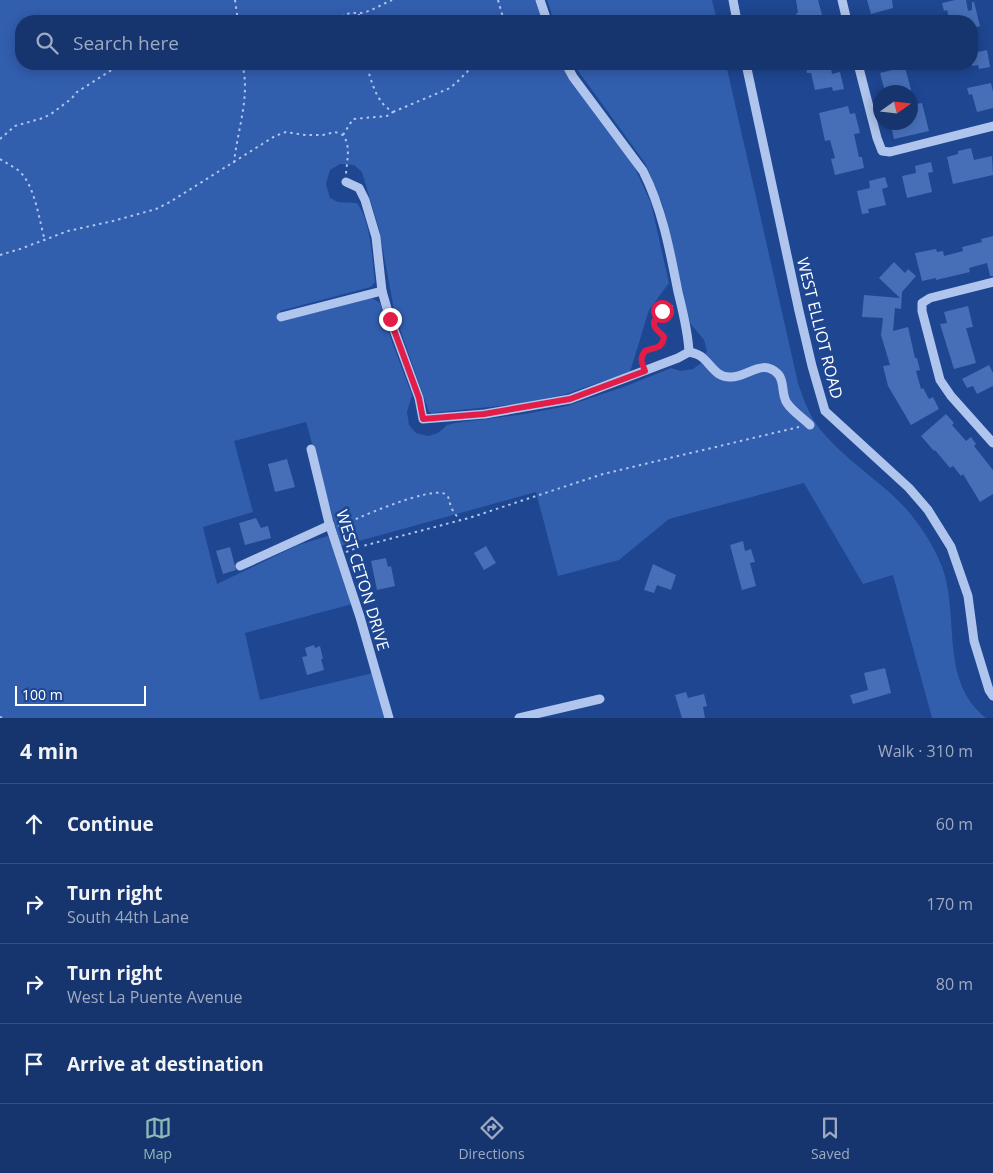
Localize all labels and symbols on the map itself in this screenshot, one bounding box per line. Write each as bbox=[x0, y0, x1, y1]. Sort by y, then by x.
north arrow bbox=[873, 85, 918, 130]
street label: WEST ELLIOT ROAD bbox=[792, 255, 848, 401]
route start bbox=[651, 300, 674, 323]
route end bbox=[379, 308, 402, 331]
street label: WEST CETON DRIVE bbox=[331, 507, 395, 653]
scale bar bbox=[15, 683, 146, 706]

